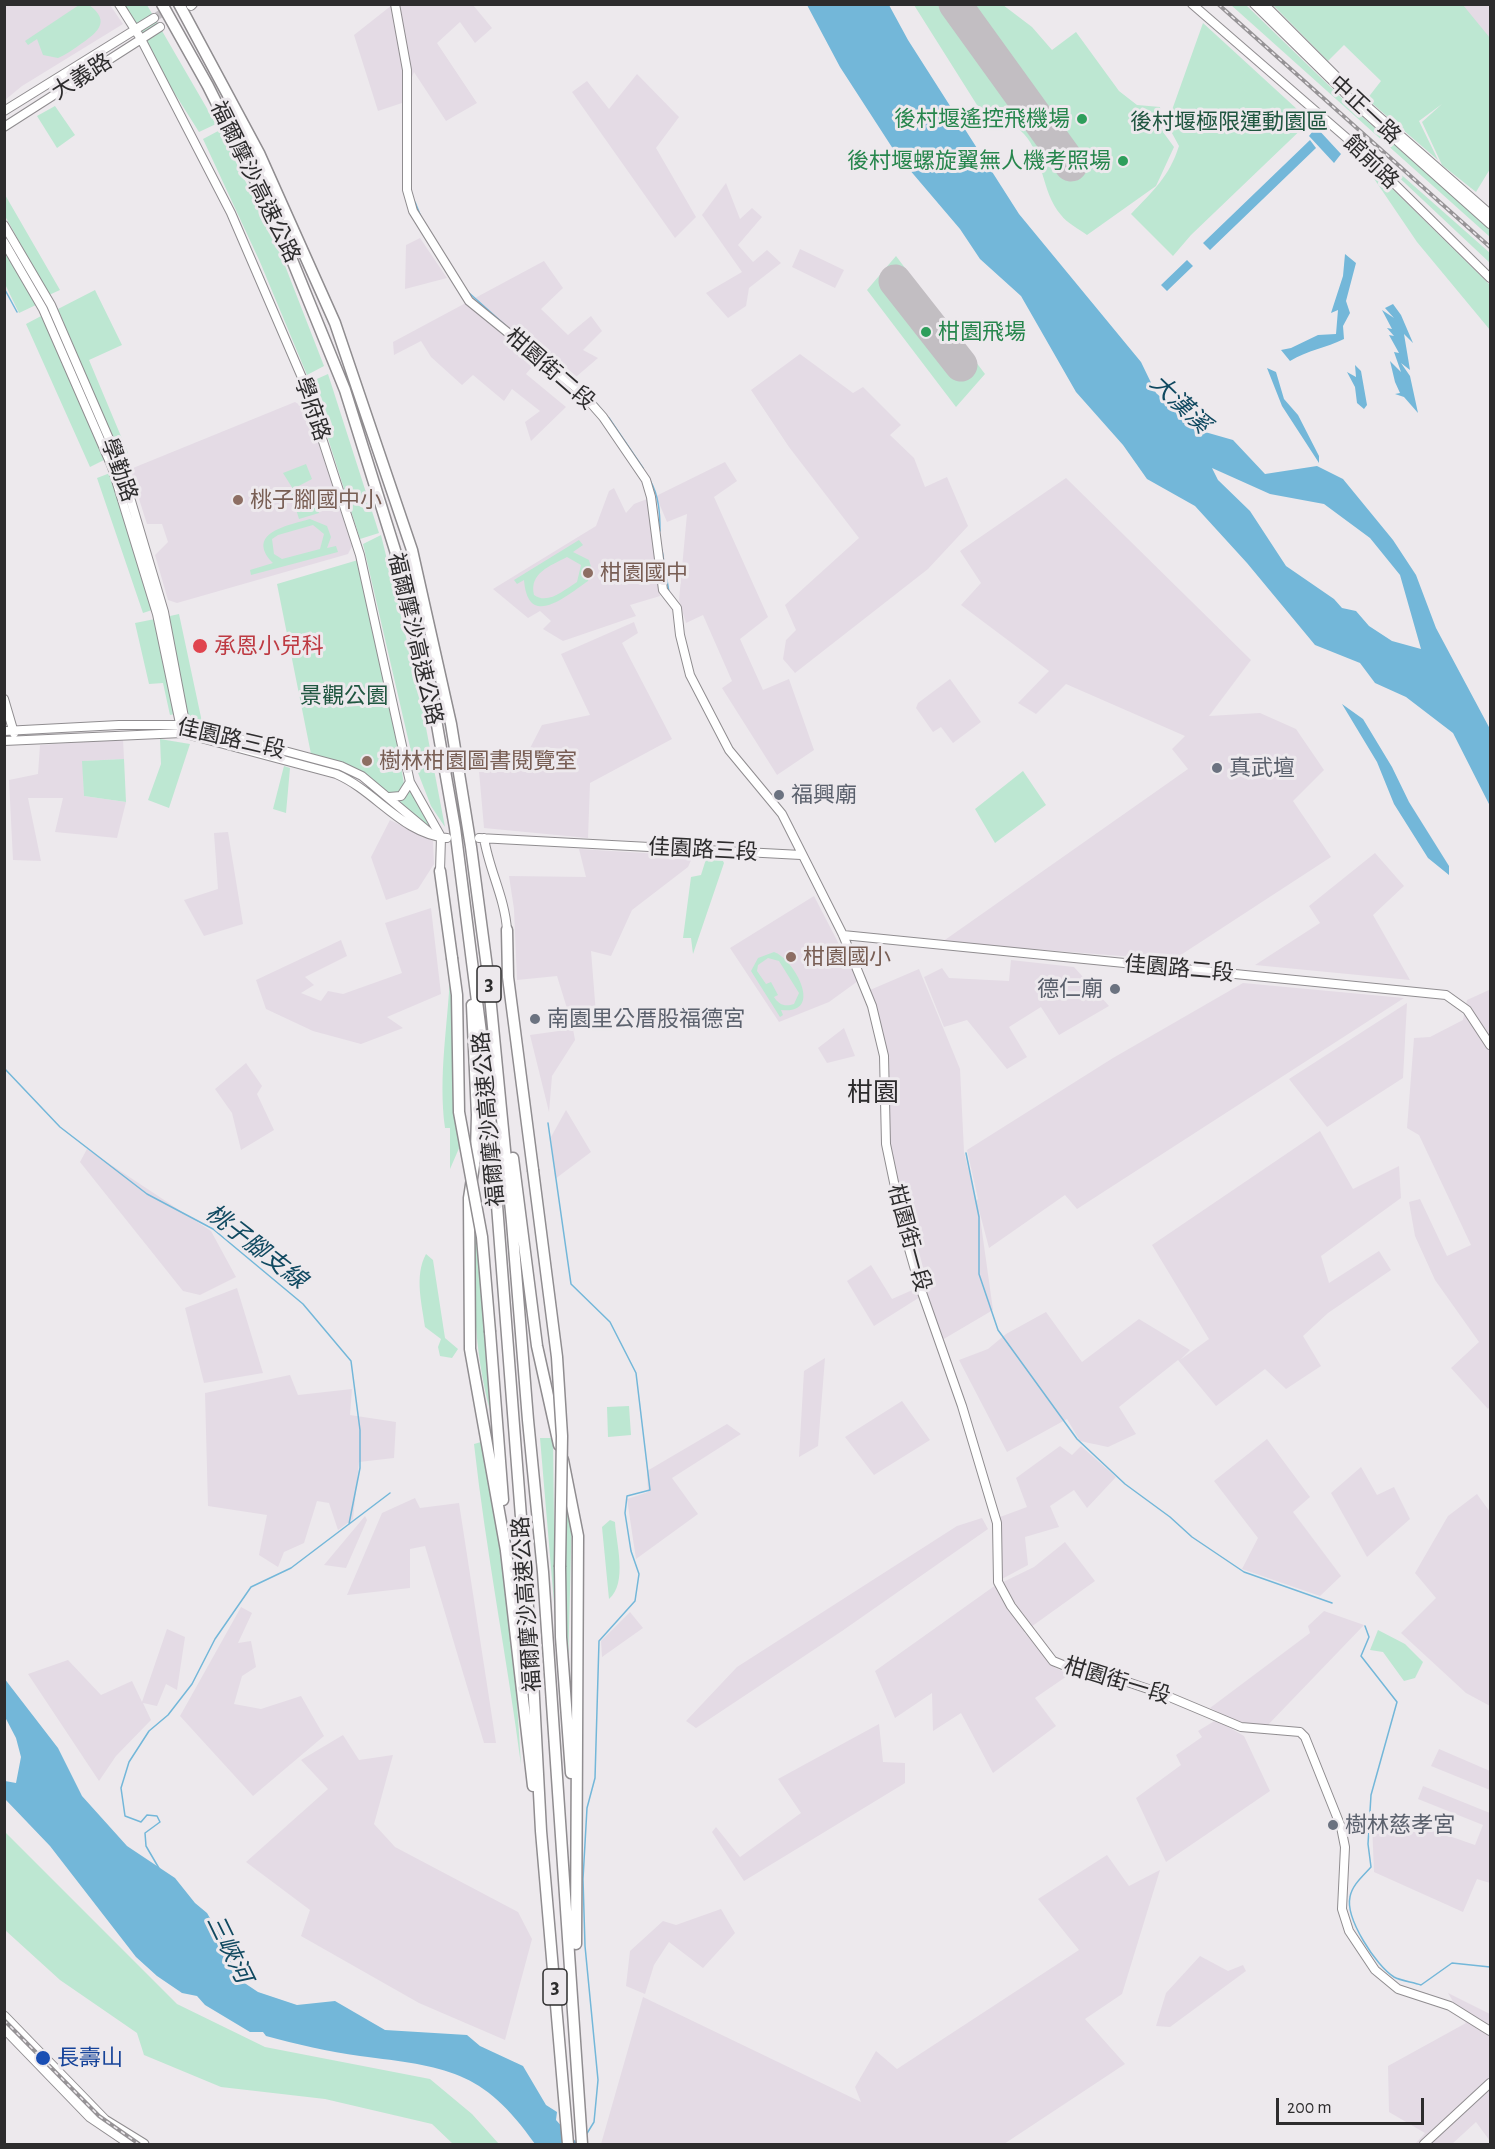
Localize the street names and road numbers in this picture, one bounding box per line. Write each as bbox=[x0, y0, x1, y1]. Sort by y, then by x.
street label: 大義路 bbox=[47, 48, 117, 106]
street label: 中正一路 bbox=[1324, 70, 1406, 150]
street label: 福爾摩沙高速公路 bbox=[205, 97, 305, 267]
street label: 館前路 bbox=[1338, 130, 1404, 194]
street label: 柑園街二段 bbox=[500, 323, 600, 415]
street label: 學府路 bbox=[289, 374, 335, 444]
street label: 學勤路 bbox=[95, 434, 143, 506]
street label: 福爾摩沙高速公路 bbox=[382, 550, 448, 728]
street label: 佳園路三段 bbox=[174, 714, 288, 764]
street label: 佳園路三段 bbox=[647, 834, 759, 866]
street label: 佳園路二段 bbox=[1123, 951, 1235, 987]
road number: 3 bbox=[477, 966, 501, 1002]
street label: 福爾摩沙高速公路 bbox=[468, 1030, 510, 1208]
street label: 柑園街一段 bbox=[882, 1181, 936, 1295]
street label: 福爾摩沙高速公路 bbox=[508, 1515, 546, 1693]
street label: 柑園街一段 bbox=[1061, 1652, 1173, 1710]
road number: 3 bbox=[543, 1969, 567, 2005]

